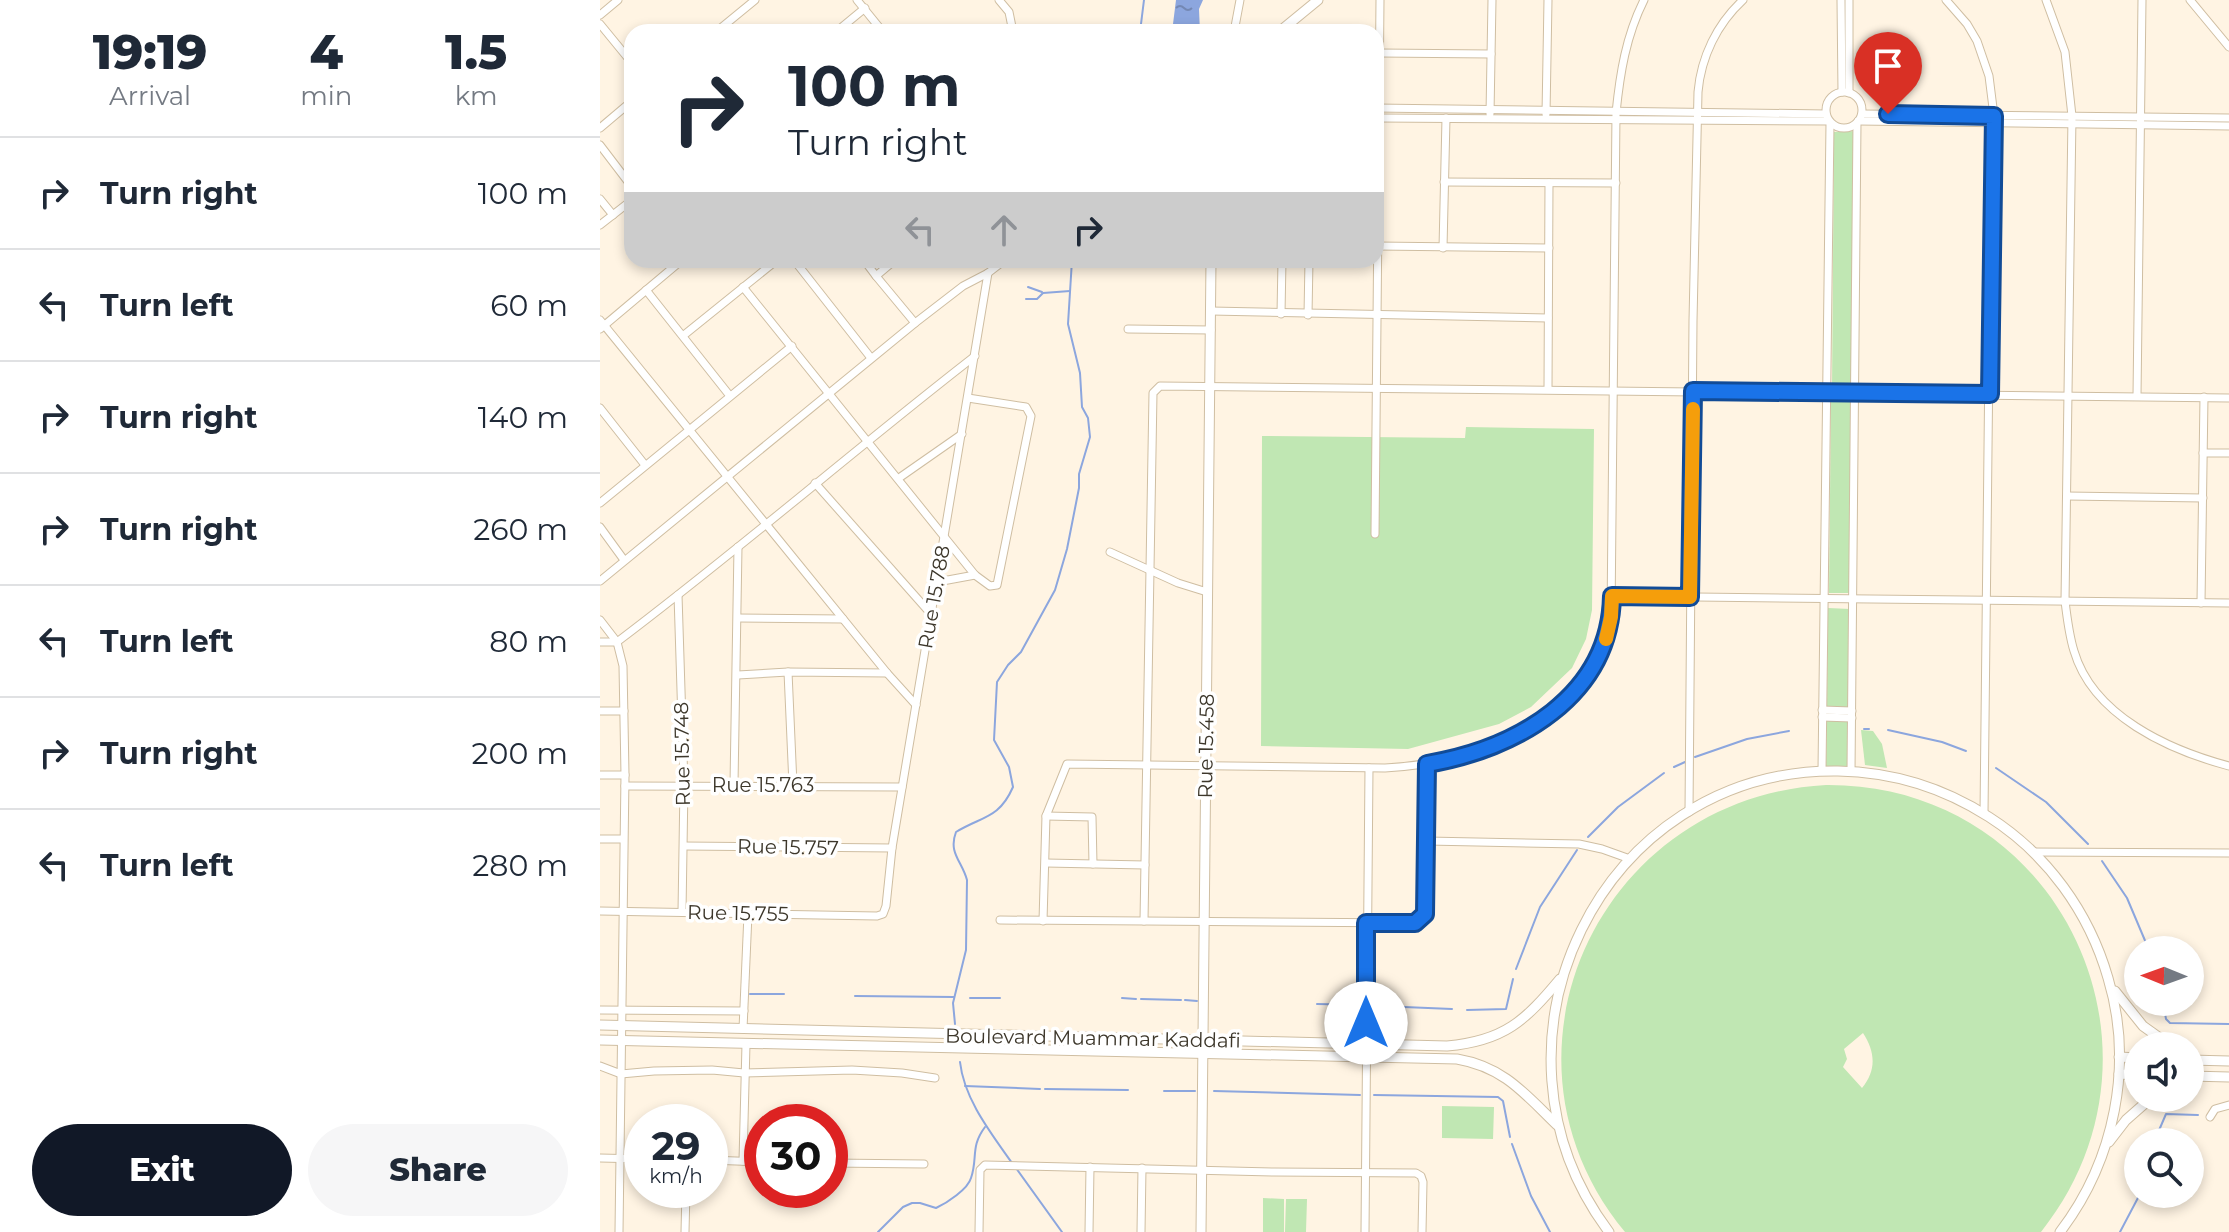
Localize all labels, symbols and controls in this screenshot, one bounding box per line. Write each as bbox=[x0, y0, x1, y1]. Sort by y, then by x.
text: 19:19 bbox=[93, 23, 208, 81]
text: 4 bbox=[309, 23, 343, 81]
text: 1.5 bbox=[445, 23, 507, 81]
pin bbox=[1854, 32, 1922, 114]
icon: arrive bbox=[1866, 44, 1910, 88]
text: 100 m bbox=[788, 52, 961, 120]
icon: right bbox=[656, 56, 760, 160]
text: Arrival bbox=[109, 80, 191, 112]
text: min bbox=[300, 80, 352, 112]
text: km bbox=[455, 80, 498, 112]
text: Turn right bbox=[788, 120, 968, 164]
icon: right bbox=[32, 171, 76, 215]
text: Turn right bbox=[100, 175, 257, 212]
text: 100 m bbox=[478, 175, 568, 212]
icon: left bbox=[898, 208, 942, 252]
icon: ahead bbox=[982, 208, 1026, 252]
icon: right bbox=[1066, 208, 1110, 252]
icon: left bbox=[32, 283, 76, 327]
text: Turn left bbox=[100, 287, 233, 324]
text: 60 m bbox=[490, 287, 568, 324]
icon: right bbox=[32, 395, 76, 439]
text: Turn right bbox=[100, 399, 257, 436]
text: 140 m bbox=[478, 399, 568, 436]
icon: right bbox=[32, 507, 76, 551]
text: Turn right bbox=[100, 511, 257, 548]
text: 260 m bbox=[473, 511, 568, 548]
street label: Rue 15.788 bbox=[913, 543, 955, 651]
icon: left bbox=[32, 619, 76, 663]
text: Turn left bbox=[100, 623, 233, 660]
text: 80 m bbox=[489, 623, 568, 660]
street label: Rue 15.458 bbox=[1193, 693, 1219, 799]
street label: Rue 15.748 bbox=[669, 702, 695, 806]
icon: right bbox=[32, 731, 76, 775]
text: Turn right bbox=[100, 735, 257, 772]
text: 200 m bbox=[472, 735, 568, 772]
street label: Rue 15.763 bbox=[712, 773, 814, 797]
street label: Rue 15.757 bbox=[737, 834, 839, 860]
icon: left bbox=[32, 843, 76, 887]
text: Turn left bbox=[100, 847, 233, 884]
text: 280 m bbox=[472, 847, 568, 884]
street label: Rue 15.755 bbox=[687, 900, 789, 926]
north arrow bbox=[2124, 936, 2204, 1016]
map controls bbox=[2124, 936, 2204, 1208]
position arrow bbox=[1324, 981, 1408, 1065]
street label: Boulevard Muammar Kaddafi bbox=[945, 1023, 1241, 1053]
button: sound bbox=[2124, 1032, 2204, 1112]
speed limit sign: 30 bbox=[744, 1104, 848, 1208]
text: 29 bbox=[651, 1121, 701, 1170]
button: Exit bbox=[32, 1124, 292, 1216]
button: Share bbox=[308, 1124, 568, 1216]
button: search bbox=[2124, 1128, 2204, 1208]
text: km/h bbox=[649, 1164, 703, 1188]

